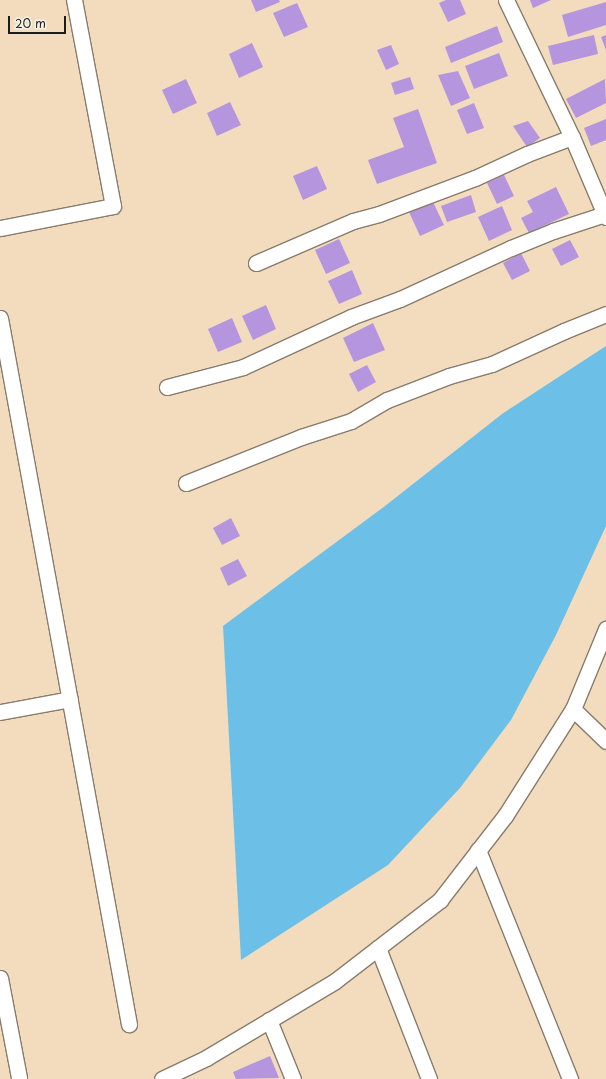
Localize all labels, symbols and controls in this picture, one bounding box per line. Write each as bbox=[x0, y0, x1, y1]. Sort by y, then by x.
scale bar bbox=[10, 8, 68, 34]
text: 20 m bbox=[15, 14, 46, 32]

